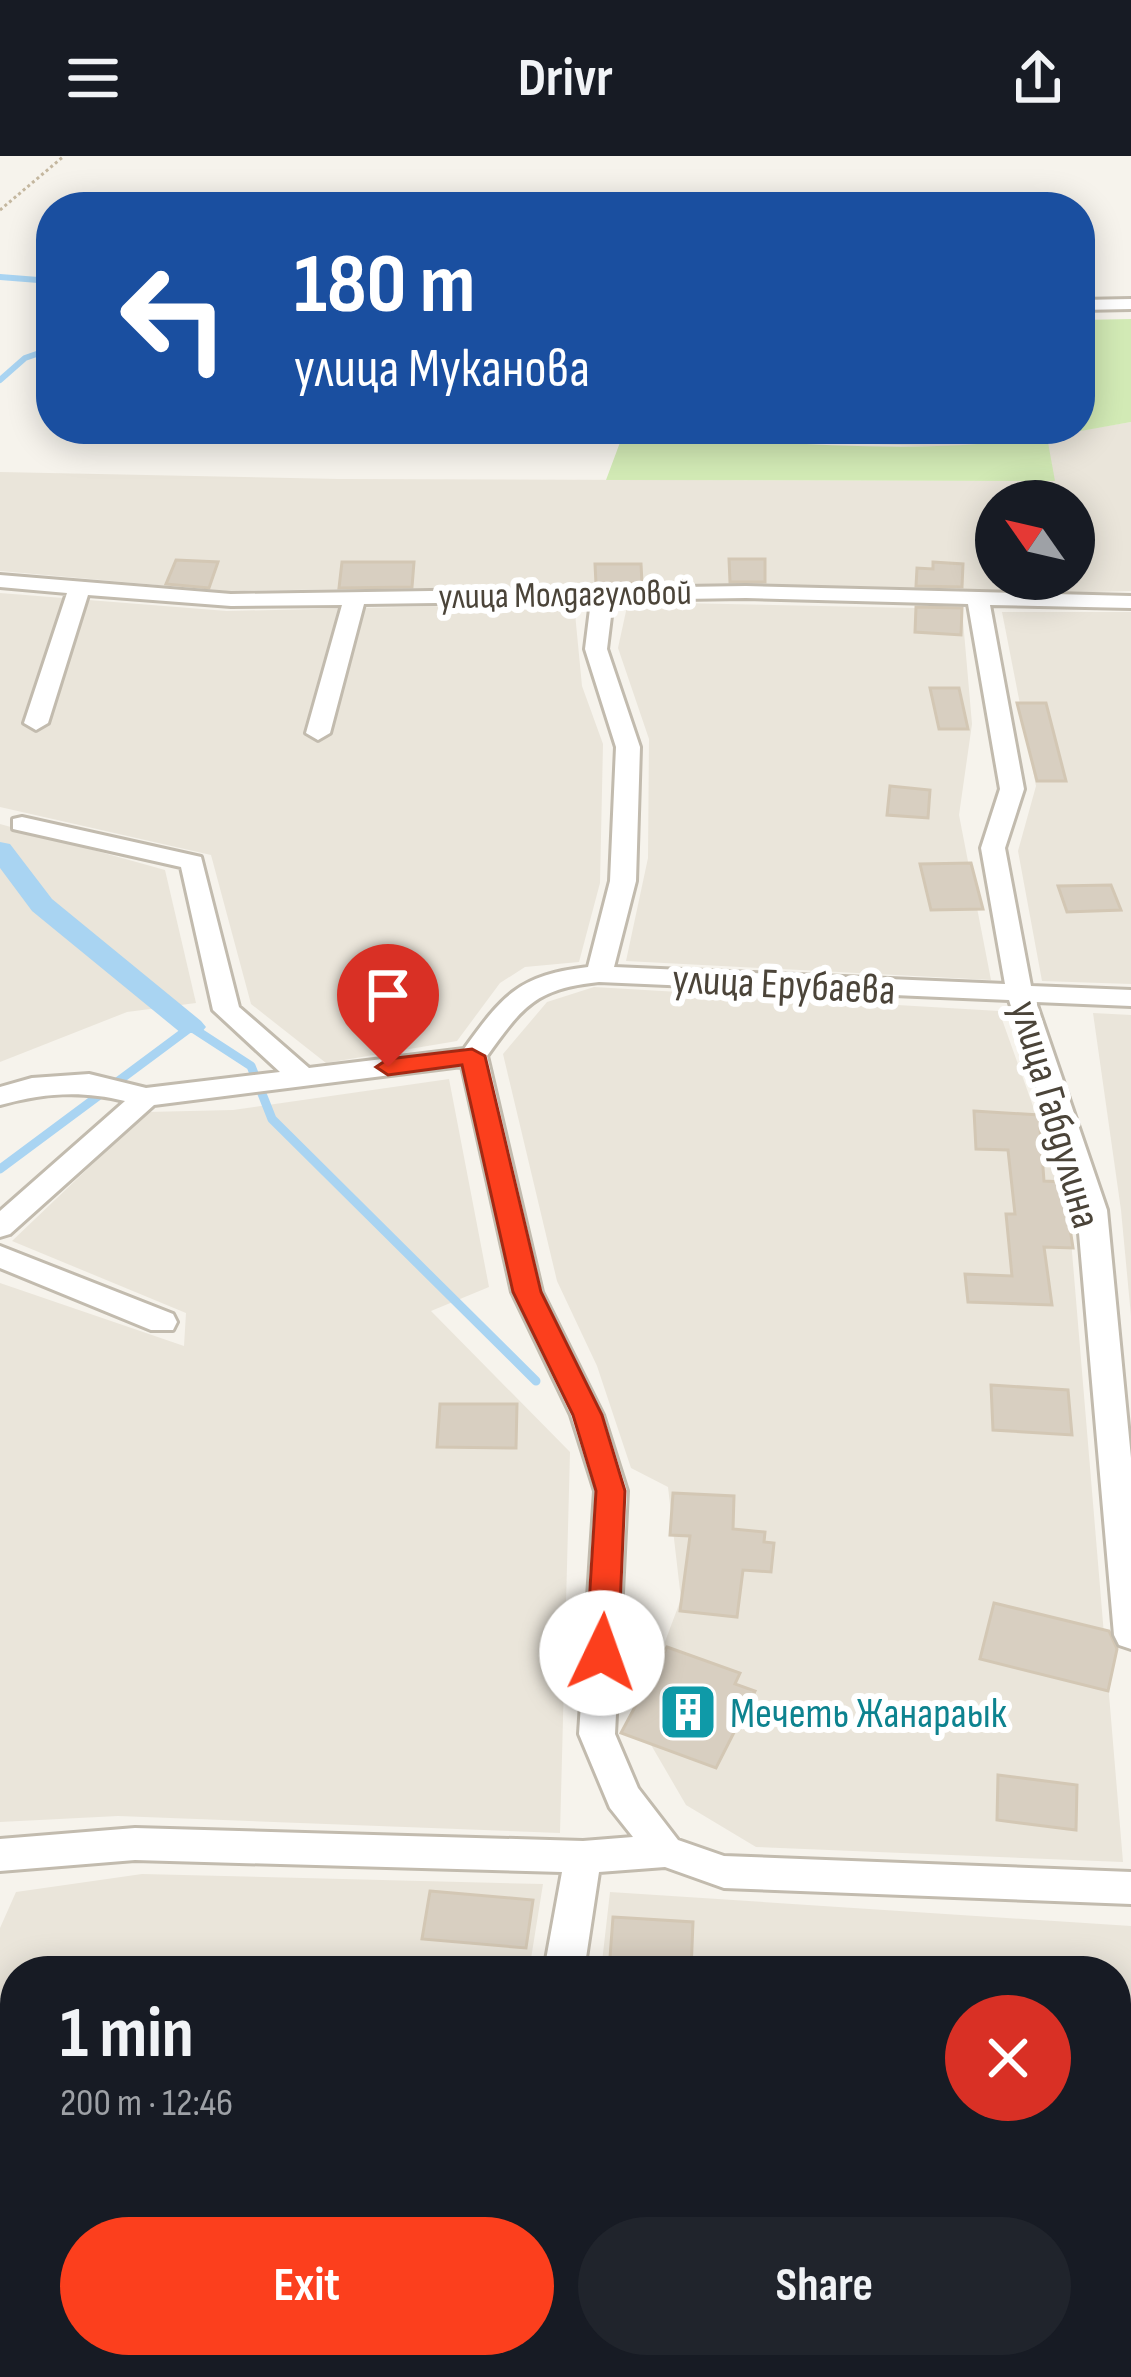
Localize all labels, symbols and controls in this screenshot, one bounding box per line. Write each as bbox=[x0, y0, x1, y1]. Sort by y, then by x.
icon: menu bbox=[60, 45, 126, 111]
icon: share bbox=[1005, 45, 1071, 111]
text: Drivr bbox=[518, 46, 613, 111]
text: 180 m bbox=[294, 235, 475, 336]
icon: left bbox=[96, 240, 252, 396]
text: улица Муканова bbox=[294, 337, 590, 402]
north arrow bbox=[975, 480, 1095, 600]
map controls bbox=[975, 480, 1095, 600]
street label: улица Молдагуловой bbox=[438, 572, 692, 619]
pin bbox=[337, 944, 439, 1067]
street label: улица Ерубаева bbox=[671, 954, 897, 1017]
icon: arrive bbox=[355, 962, 421, 1028]
street label: улица Габдулина bbox=[998, 995, 1111, 1234]
position arrow bbox=[539, 1590, 665, 1716]
building icon: Мечеть Жанараык bbox=[657, 1681, 719, 1743]
place label: Мечеть Жанараык bbox=[730, 1689, 1007, 1740]
text: 1 min bbox=[60, 1991, 194, 2078]
button: close bbox=[945, 1995, 1071, 2121]
text: 200 m · 12:46 bbox=[60, 2080, 233, 2127]
button: Exit bbox=[60, 2217, 554, 2355]
button: Share bbox=[578, 2217, 1071, 2355]

